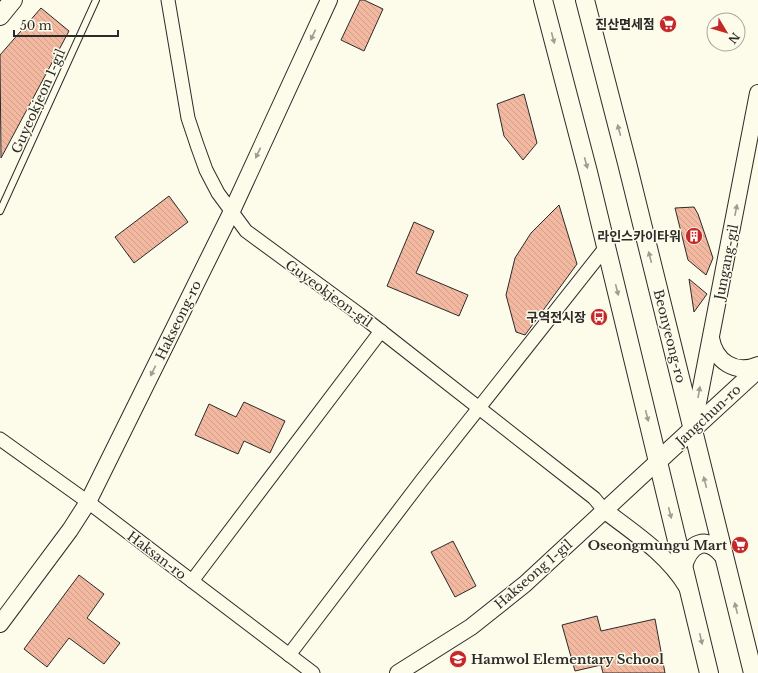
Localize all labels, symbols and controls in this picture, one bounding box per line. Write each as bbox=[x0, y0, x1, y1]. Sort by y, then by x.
scale bar bbox=[14, 12, 118, 38]
north arrow bbox=[706, 12, 746, 52]
supermarket icon: 진산면세점 bbox=[658, 14, 678, 34]
place label: 진산면세점 bbox=[595, 16, 655, 33]
text: 50 m bbox=[20, 18, 52, 33]
one-way arrow bbox=[310, 30, 316, 41]
text: N bbox=[725, 30, 743, 47]
one-way arrow bbox=[550, 31, 556, 44]
street label: Guyeokjeon 1-gil bbox=[8, 46, 69, 156]
one-way arrow bbox=[616, 124, 622, 136]
one-way arrow bbox=[255, 148, 261, 159]
one-way arrow bbox=[583, 158, 589, 170]
one-way arrow bbox=[734, 204, 740, 216]
street label: Jungang-gil bbox=[710, 223, 742, 303]
building icon: 라인스카이타워 bbox=[684, 226, 704, 246]
place label: 라인스카이타워 bbox=[597, 228, 681, 245]
one-way arrow bbox=[647, 250, 653, 263]
street label: Guyeokjeon-gil bbox=[282, 256, 376, 331]
street label: Hakseong-ro bbox=[152, 278, 205, 363]
one-way arrow bbox=[614, 283, 620, 296]
street label: Beonyeong-ro bbox=[650, 288, 689, 385]
bus stop icon: 구역전시장 bbox=[589, 307, 609, 327]
place label: 구역전시장 bbox=[526, 309, 586, 326]
one-way arrow bbox=[150, 365, 156, 377]
street label: Jangchun-ro bbox=[671, 381, 744, 451]
one-way arrow bbox=[696, 386, 702, 398]
one-way arrow bbox=[644, 410, 650, 422]
one-way arrow bbox=[702, 476, 708, 488]
one-way arrow bbox=[668, 506, 674, 519]
street label: Haksan-ro bbox=[124, 528, 190, 583]
supermarket icon: Oseongmungu Mart bbox=[730, 535, 750, 555]
street label: Hakseong 1-gil bbox=[491, 536, 576, 613]
place label: Oseongmungu Mart bbox=[588, 537, 727, 554]
one-way arrow bbox=[733, 602, 739, 614]
one-way arrow bbox=[698, 633, 704, 645]
school or university icon: Hamwol Elementary School bbox=[448, 649, 468, 669]
place label: Hamwol Elementary School bbox=[471, 651, 664, 668]

